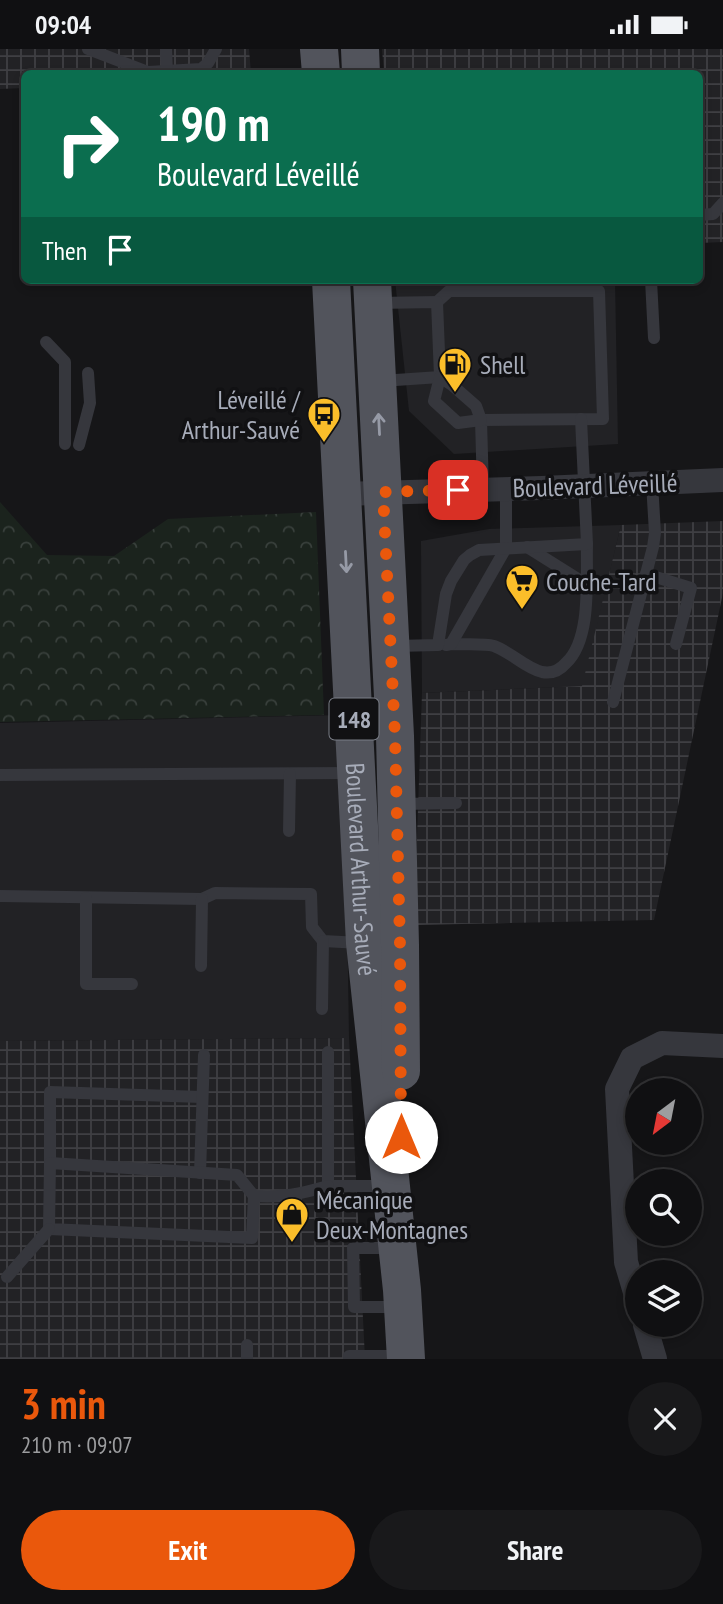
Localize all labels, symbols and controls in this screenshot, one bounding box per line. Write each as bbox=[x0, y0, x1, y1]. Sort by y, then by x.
text: 09:04 bbox=[35, 8, 91, 41]
text: 190 m bbox=[157, 91, 270, 155]
icon: right bbox=[42, 98, 133, 189]
text: Boulevard Léveillé bbox=[157, 153, 360, 195]
icon: arrive bbox=[101, 231, 139, 269]
text: Then bbox=[42, 234, 87, 267]
fuel station icon: Shell bbox=[436, 345, 474, 394]
place label: Shell bbox=[480, 348, 525, 381]
place label: Léveillé / Arthur-Sauvé bbox=[182, 383, 301, 446]
bus stop icon: Léveillé / Arthur-Sauvé bbox=[305, 395, 343, 444]
one-way arrow bbox=[373, 413, 386, 436]
pin bbox=[428, 460, 488, 520]
street label: Boulevard Léveillé bbox=[512, 466, 678, 504]
icon: arrive bbox=[439, 471, 477, 509]
one-way arrow bbox=[339, 550, 352, 573]
supermarket icon: Couche-Tard bbox=[503, 562, 541, 611]
place label: Couche-Tard bbox=[546, 565, 656, 598]
road number: 148 bbox=[330, 699, 378, 739]
street label: Boulevard Arthur-Sauvé bbox=[339, 762, 385, 977]
north arrow bbox=[625, 1078, 702, 1155]
map controls bbox=[625, 1078, 702, 1337]
position arrow bbox=[364, 1100, 438, 1174]
button: search bbox=[625, 1169, 702, 1246]
place label: Mécanique Deux-Montagnes bbox=[316, 1183, 468, 1246]
shop icon: Mécanique Deux-Montagnes bbox=[273, 1195, 311, 1244]
button: layers bbox=[625, 1260, 702, 1337]
text: 3 min bbox=[21, 1376, 106, 1431]
button: close bbox=[628, 1382, 702, 1456]
text: 210 m · 09:07 bbox=[21, 1430, 133, 1459]
button: Exit bbox=[21, 1510, 355, 1590]
button: Share bbox=[369, 1510, 702, 1590]

